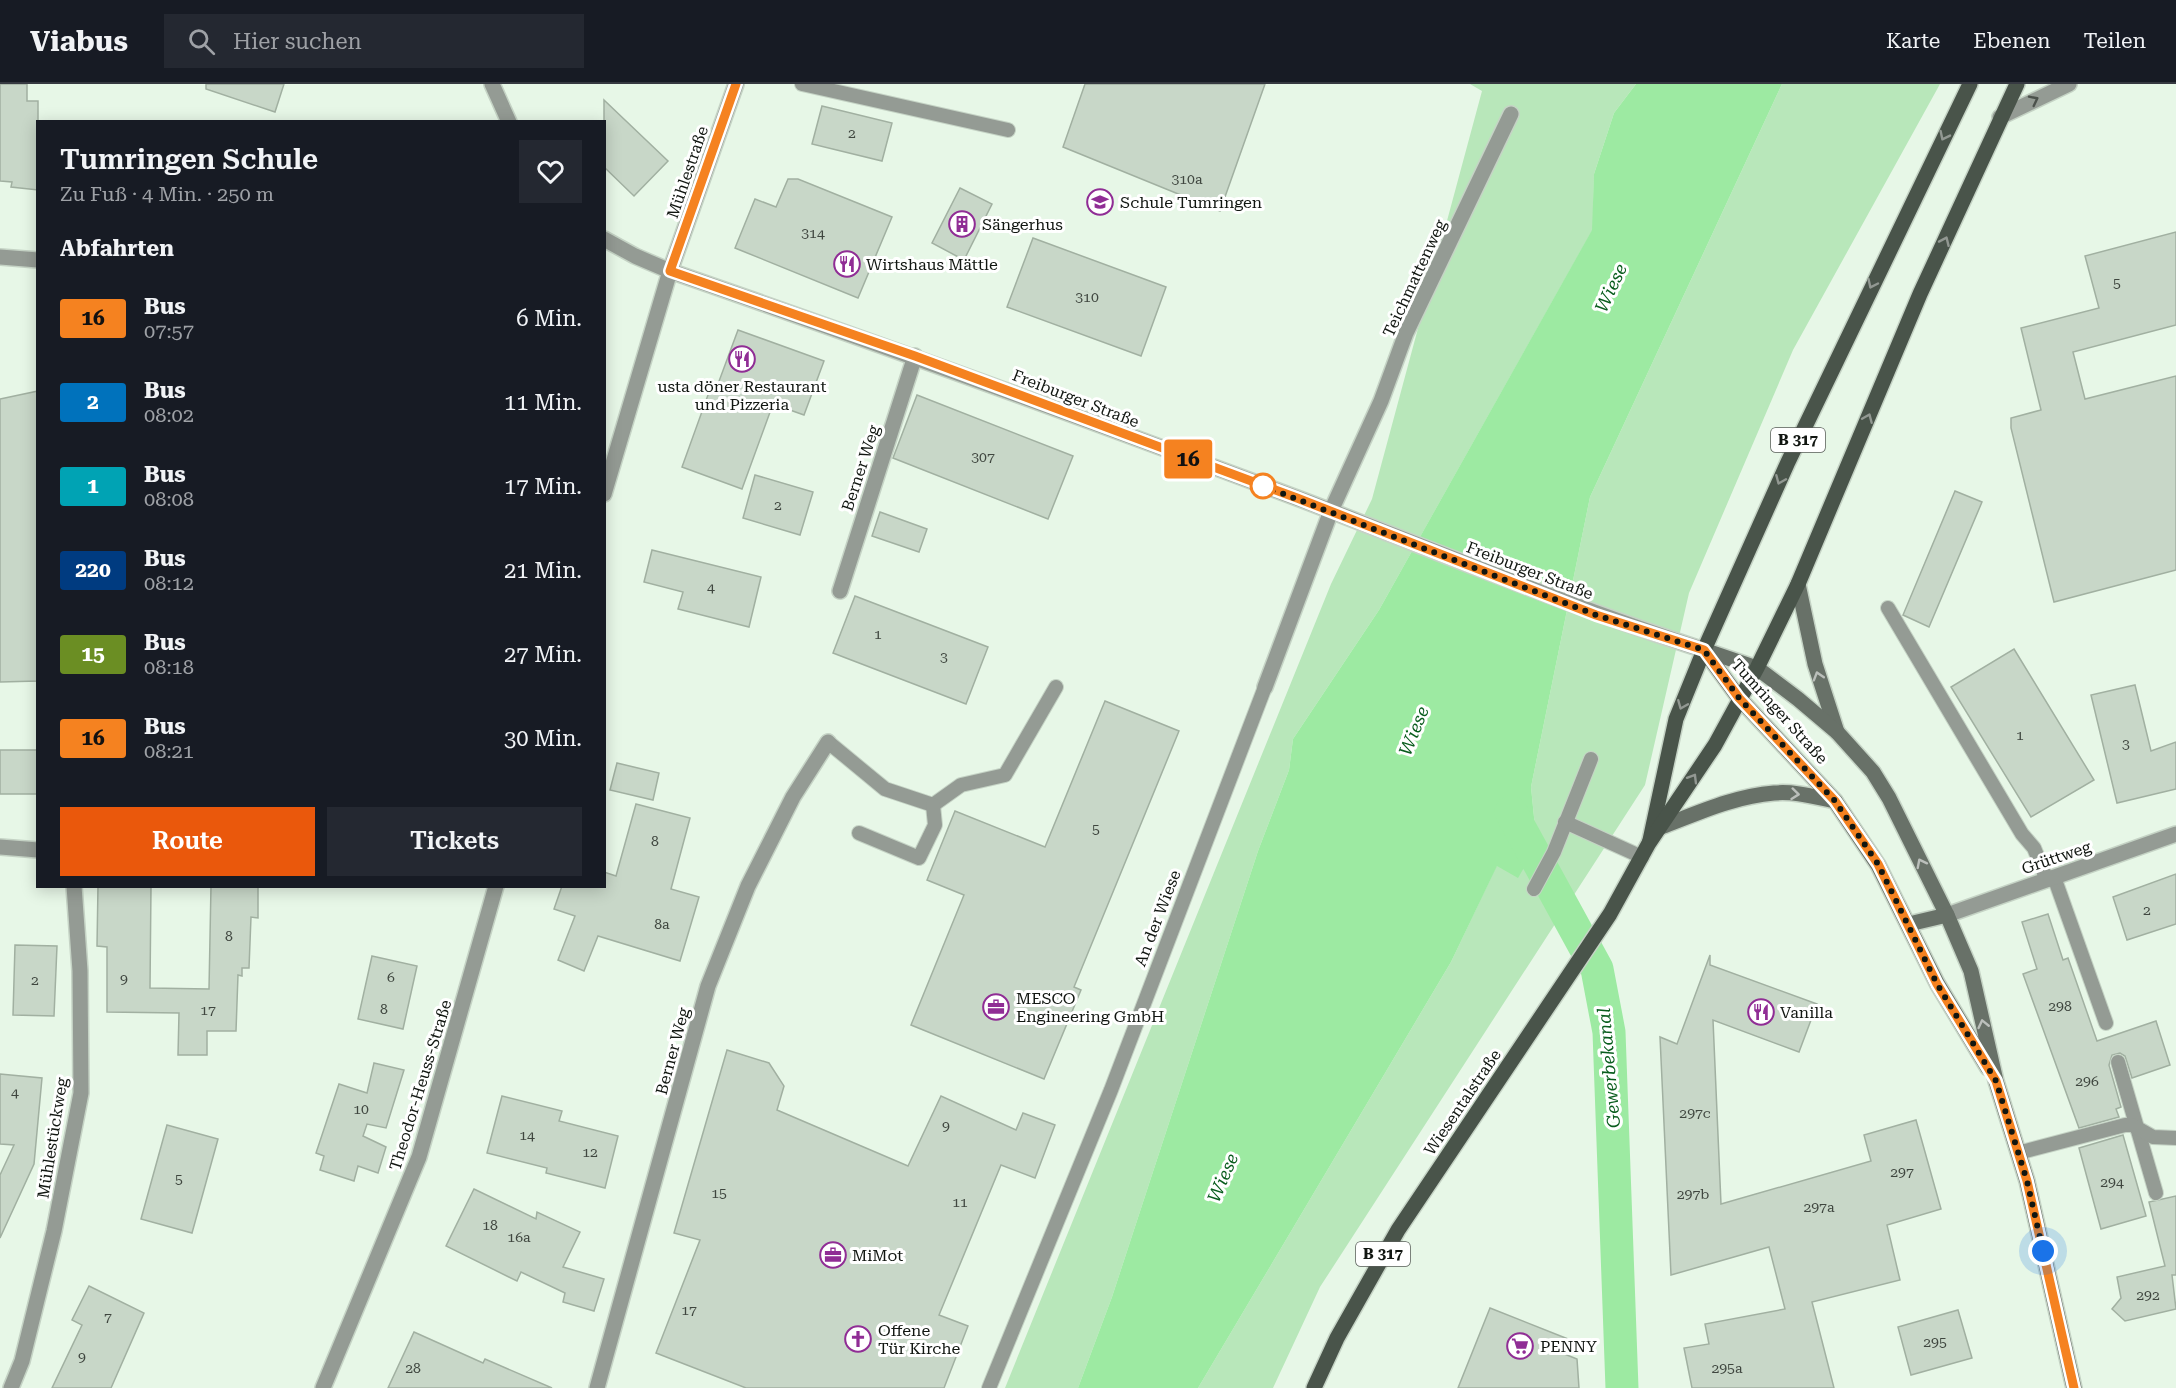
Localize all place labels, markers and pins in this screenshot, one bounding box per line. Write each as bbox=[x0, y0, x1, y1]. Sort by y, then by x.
school or university icon: Schule Tumringen bbox=[1085, 187, 1115, 217]
place label: Schule Tumringen bbox=[1120, 193, 1262, 212]
building icon: Sängerhus bbox=[947, 209, 977, 239]
place label: Sängerhus bbox=[982, 215, 1063, 234]
restaurant icon: Wirtshaus Mättle bbox=[832, 249, 862, 279]
place label: Wirtshaus Mättle bbox=[866, 255, 998, 274]
restaurant icon: usta döner Restaurant und Pizzeria bbox=[727, 344, 757, 374]
place label: usta döner Restaurant und Pizzeria bbox=[657, 377, 827, 414]
unlabelled marker bbox=[1250, 473, 1276, 499]
place label: MESCO Engineering GmbH bbox=[1016, 989, 1164, 1026]
office icon: MESCO Engineering GmbH bbox=[981, 992, 1011, 1022]
restaurant icon: Vanilla bbox=[1746, 997, 1776, 1027]
place label: Vanilla bbox=[1780, 1003, 1833, 1022]
office icon: MiMot bbox=[818, 1240, 848, 1270]
place label: MiMot bbox=[852, 1246, 903, 1265]
place label: Offene Tür Kirche bbox=[878, 1321, 961, 1358]
church icon: Offene Tür Kirche bbox=[843, 1324, 873, 1354]
supermarket icon: PENNY bbox=[1505, 1331, 1535, 1361]
place label: PENNY bbox=[1540, 1337, 1597, 1356]

